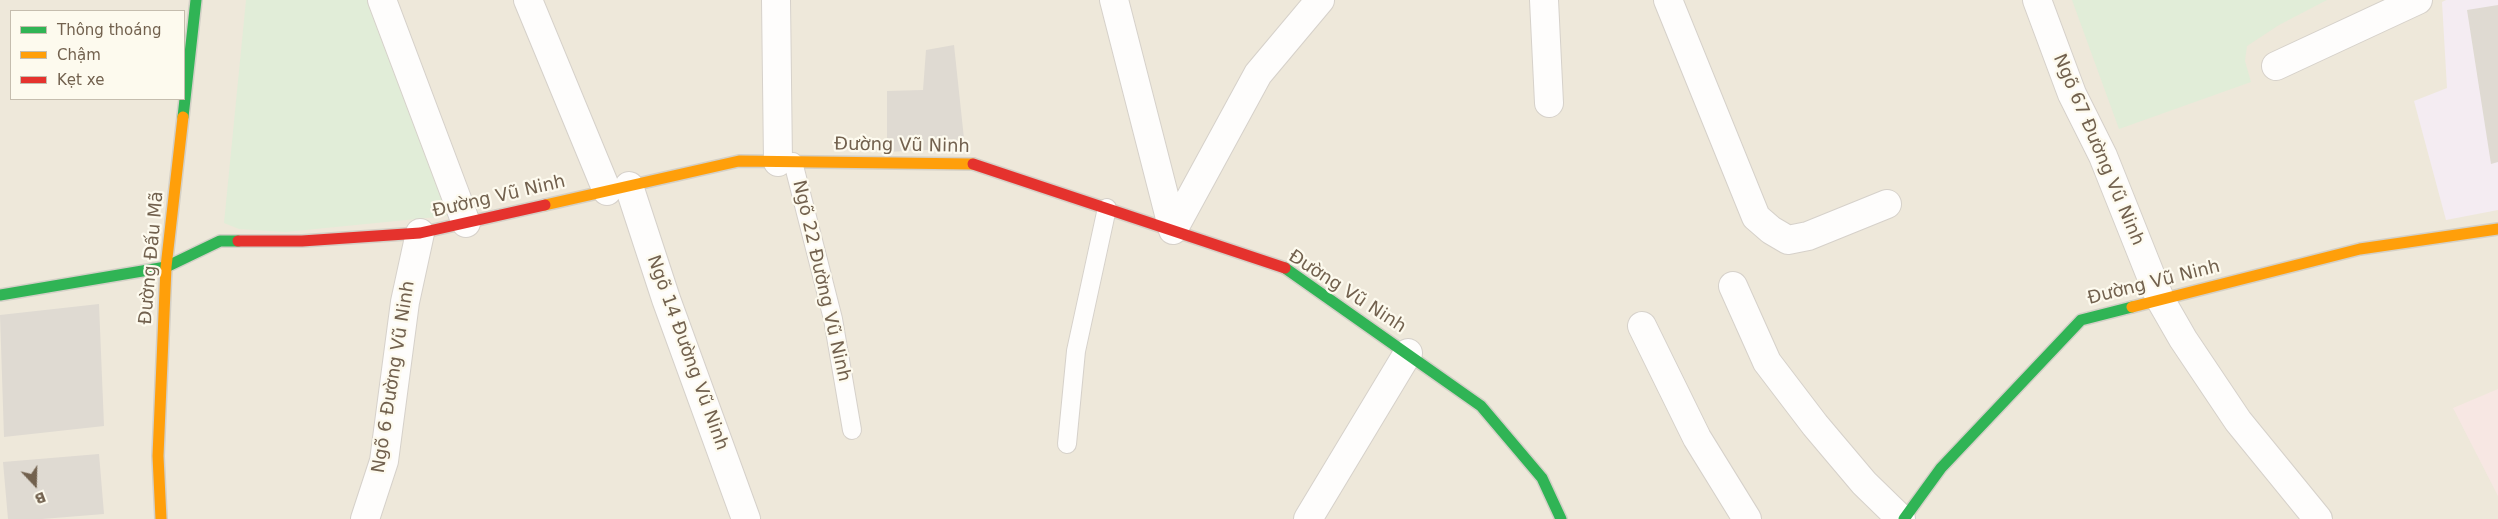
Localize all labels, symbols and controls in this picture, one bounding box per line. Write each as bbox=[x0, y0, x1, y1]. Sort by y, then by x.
legend bbox=[10, 10, 185, 100]
text: Thông thoáng bbox=[57, 21, 161, 39]
text: Chậm bbox=[57, 46, 101, 64]
street label: Ngõ 67 Đường Vũ Ninh bbox=[2048, 51, 2148, 249]
text: Kẹt xe bbox=[57, 71, 104, 89]
street label: Đường Vũ Ninh bbox=[834, 134, 970, 158]
street label: Đường Vũ Ninh bbox=[430, 171, 568, 223]
street label: Ngõ 22 Đường Vũ Ninh bbox=[787, 178, 855, 384]
street label: Đường Đấu Mã bbox=[135, 191, 169, 325]
street label: Đường Vũ Ninh bbox=[1284, 246, 1410, 338]
street label: Ngõ 14 Đường Vũ Ninh bbox=[642, 253, 732, 453]
street label: Đường Vũ Ninh bbox=[2086, 256, 2222, 310]
street label: Ngõ 6 Đường Vũ Ninh bbox=[368, 279, 420, 475]
north arrow bbox=[10, 459, 60, 509]
text: B bbox=[33, 489, 48, 507]

